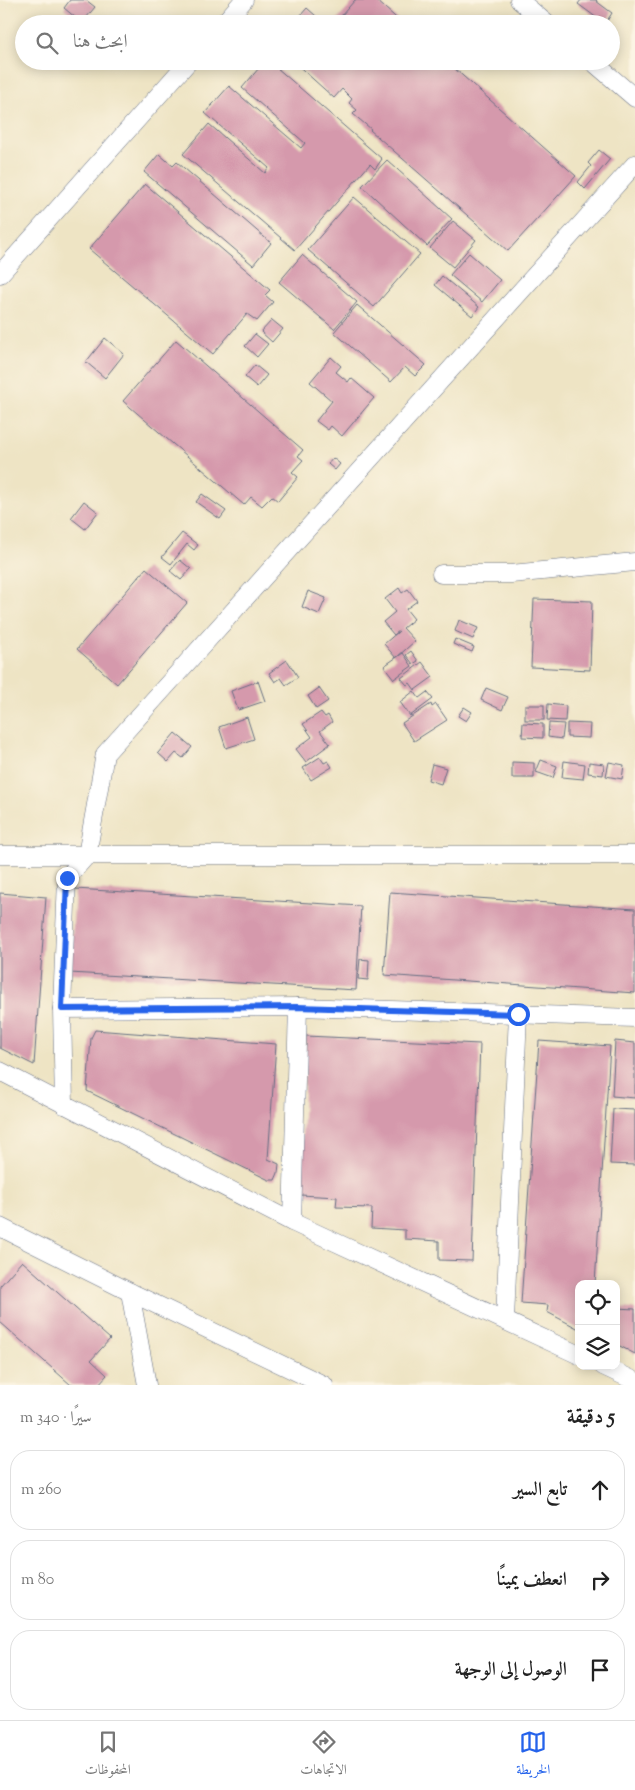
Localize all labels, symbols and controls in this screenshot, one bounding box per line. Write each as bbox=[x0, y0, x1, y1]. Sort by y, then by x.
search box bbox=[15, 15, 620, 70]
icon: search bbox=[33, 29, 61, 57]
text: ابحث هنا bbox=[73, 29, 128, 56]
route end bbox=[56, 867, 79, 890]
route start bbox=[507, 1003, 530, 1026]
map controls bbox=[575, 1280, 620, 1370]
button: locate bbox=[575, 1280, 620, 1325]
button: layers bbox=[575, 1325, 620, 1370]
text: 5 دقيقة bbox=[567, 1403, 615, 1433]
text: سيرًا · 340 m bbox=[20, 1407, 92, 1430]
icon: ahead bbox=[586, 1476, 614, 1504]
text: تابع السير bbox=[513, 1477, 567, 1504]
text: 260 m bbox=[21, 1479, 62, 1502]
icon: right bbox=[586, 1566, 614, 1594]
text: انعطف يمينًا bbox=[497, 1567, 567, 1594]
text: 80 m bbox=[21, 1569, 54, 1592]
icon: arrive bbox=[586, 1656, 614, 1684]
text: الوصول إلى الوجهة bbox=[455, 1657, 567, 1684]
tab: المحفوظات bbox=[85, 1728, 131, 1783]
tab: الاتجاهات bbox=[300, 1728, 347, 1783]
tab: الخريطة bbox=[516, 1728, 550, 1783]

